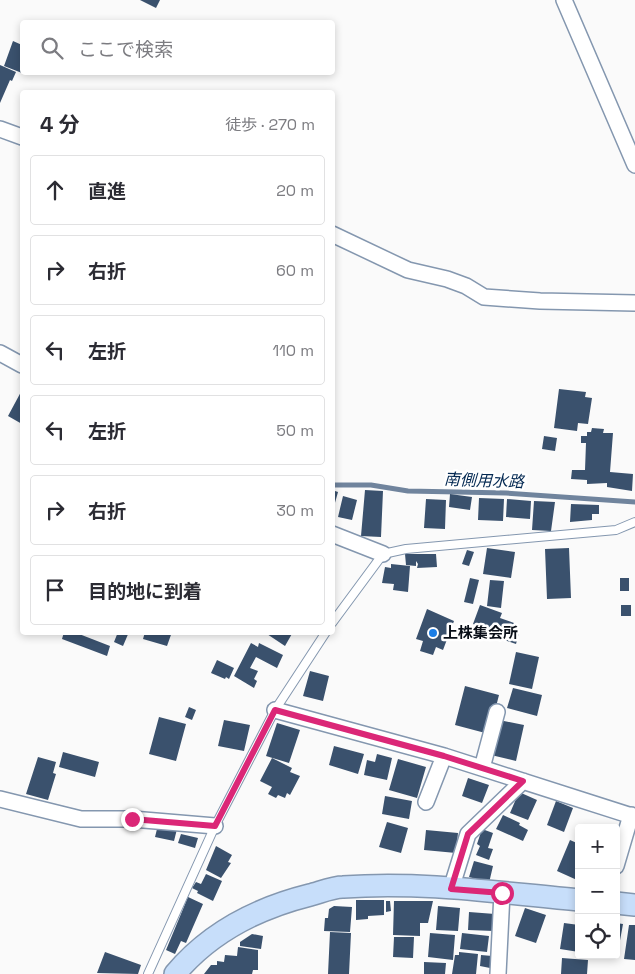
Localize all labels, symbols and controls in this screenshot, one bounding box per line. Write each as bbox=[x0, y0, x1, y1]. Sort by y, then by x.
search box bbox=[20, 20, 335, 75]
icon: search bbox=[38, 34, 66, 62]
text: ここで検索 bbox=[78, 37, 173, 62]
text: 4 分 bbox=[40, 111, 80, 138]
text: 徒歩 · 270 m bbox=[225, 114, 315, 135]
icon: ahead bbox=[41, 176, 69, 204]
text: 直進 bbox=[88, 179, 126, 204]
text: 20 m bbox=[276, 180, 314, 201]
icon: right bbox=[41, 256, 69, 284]
text: 右折 bbox=[88, 259, 126, 284]
text: 60 m bbox=[276, 260, 314, 281]
icon: left bbox=[41, 336, 69, 364]
text: 左折 bbox=[88, 339, 126, 364]
text: 110 m bbox=[272, 340, 314, 361]
icon: left bbox=[41, 416, 69, 444]
text: 左折 bbox=[88, 419, 126, 444]
text: 50 m bbox=[276, 420, 314, 441]
water label: 南側用水路 bbox=[444, 469, 526, 492]
icon: right bbox=[41, 496, 69, 524]
text: 右折 bbox=[88, 499, 126, 524]
text: 30 m bbox=[276, 500, 314, 521]
icon: arrive bbox=[41, 576, 69, 604]
text: 目的地に到着 bbox=[88, 579, 202, 604]
place label: 上株集会所 bbox=[443, 623, 518, 642]
marker: 上株集会所 bbox=[427, 627, 439, 639]
route end bbox=[121, 808, 144, 831]
map controls bbox=[575, 824, 620, 959]
button: + bbox=[575, 824, 620, 869]
button: − bbox=[575, 869, 620, 914]
route start bbox=[491, 882, 514, 905]
button: locate bbox=[575, 914, 620, 959]

